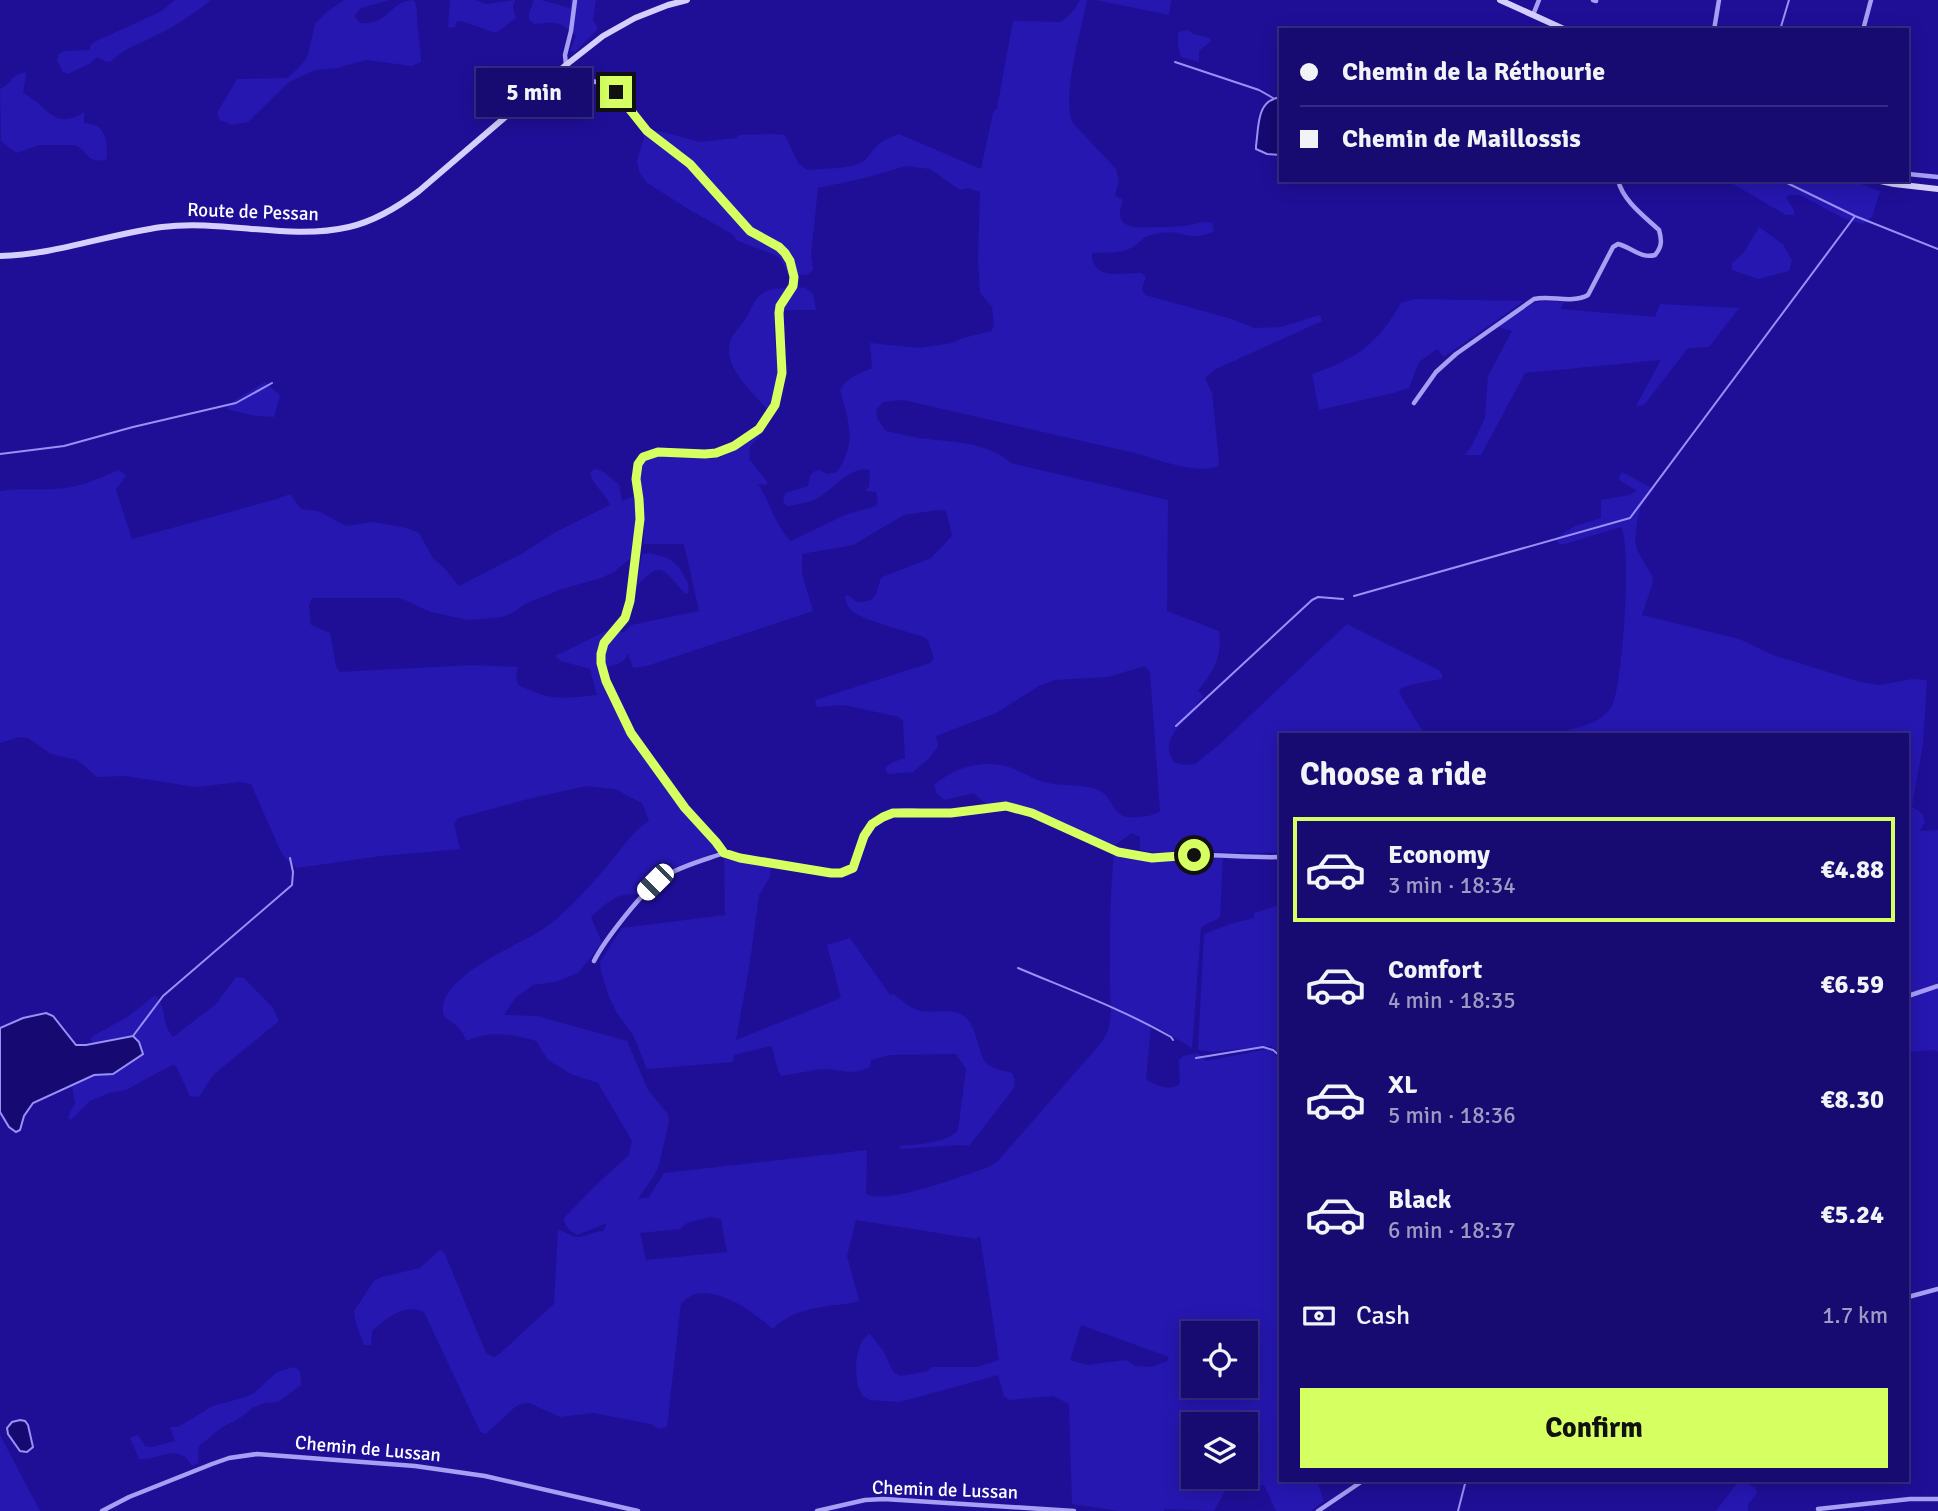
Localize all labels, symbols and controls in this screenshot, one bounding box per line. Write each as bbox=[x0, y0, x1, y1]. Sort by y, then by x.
text: Chemin de la Réthourie bbox=[1342, 56, 1605, 88]
callout: 5 min bbox=[476, 68, 592, 116]
route end bbox=[600, 76, 632, 108]
text: 5 min bbox=[506, 78, 562, 107]
text: Chemin de Maillossis bbox=[1342, 123, 1581, 155]
street label: Route de Pessan bbox=[187, 198, 319, 226]
text: Choose a ride bbox=[1300, 755, 1487, 794]
icon: car bbox=[1304, 838, 1367, 901]
route start bbox=[1178, 839, 1210, 871]
text: Economy bbox=[1388, 839, 1490, 871]
text: €4.88 bbox=[1820, 854, 1884, 886]
car bbox=[633, 860, 678, 904]
text: 3 min · 18:34 bbox=[1388, 871, 1516, 900]
icon: car bbox=[1304, 953, 1367, 1016]
text: Comfort bbox=[1388, 954, 1482, 986]
text: €6.59 bbox=[1820, 969, 1884, 1001]
text: 4 min · 18:35 bbox=[1388, 986, 1516, 1015]
icon: car bbox=[1304, 1068, 1367, 1131]
text: XL bbox=[1388, 1069, 1418, 1101]
text: €8.30 bbox=[1820, 1084, 1884, 1116]
text: 5 min · 18:36 bbox=[1388, 1101, 1516, 1130]
icon: car bbox=[1304, 1183, 1367, 1246]
text: Black bbox=[1388, 1184, 1451, 1216]
text: €5.24 bbox=[1820, 1199, 1884, 1231]
text: 6 min · 18:37 bbox=[1388, 1216, 1516, 1245]
icon: cash bbox=[1300, 1297, 1338, 1335]
text: Cash bbox=[1356, 1300, 1410, 1332]
text: 1.7 km bbox=[1822, 1301, 1888, 1330]
map controls bbox=[1181, 1321, 1258, 1489]
button: locate bbox=[1181, 1321, 1258, 1398]
button: Confirm bbox=[1300, 1388, 1888, 1468]
button: layers bbox=[1181, 1412, 1258, 1489]
street label: Chemin de Lussan bbox=[294, 1431, 442, 1467]
street label: Chemin de Lussan bbox=[871, 1475, 1019, 1505]

